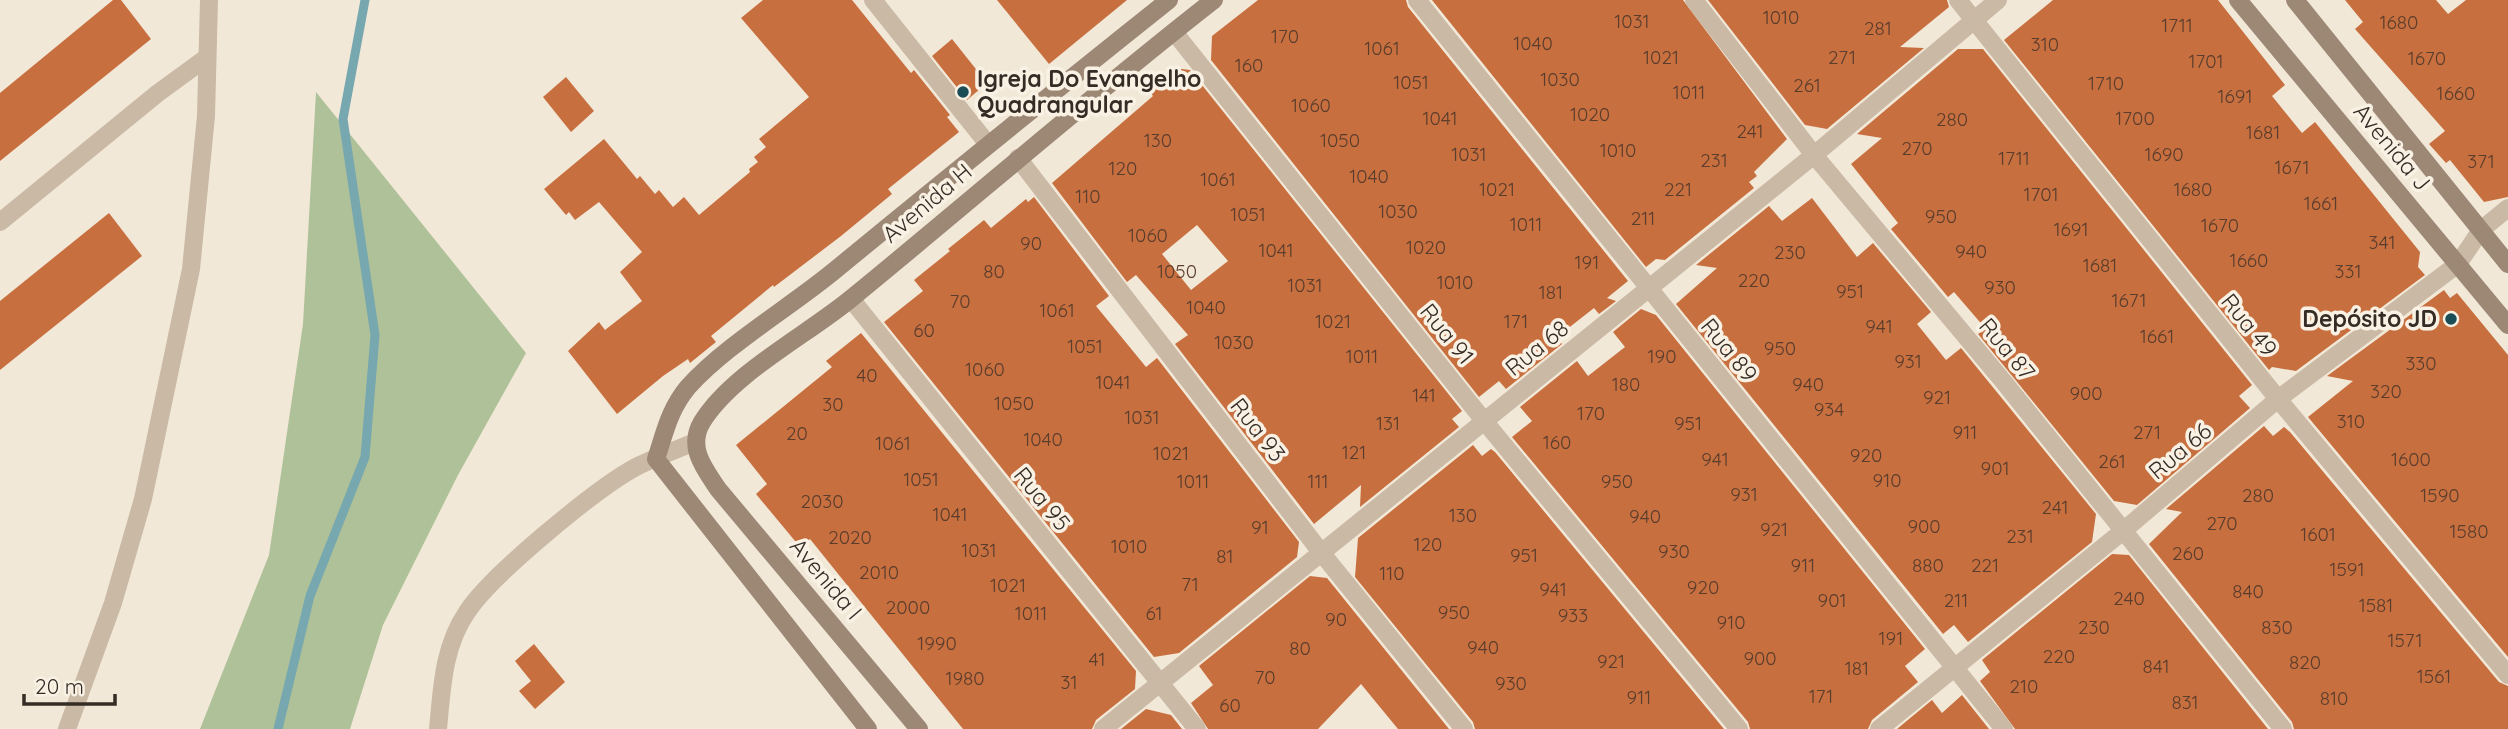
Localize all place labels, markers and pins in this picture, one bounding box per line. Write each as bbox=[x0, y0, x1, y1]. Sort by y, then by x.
place label: Igreja Do Evangelho Quadrangular bbox=[977, 64, 1201, 119]
marker: Igreja Do Evangelho Quadrangular bbox=[955, 84, 971, 100]
place label: Depósito JD bbox=[2302, 304, 2437, 333]
marker: Depósito JD bbox=[2443, 311, 2459, 327]

